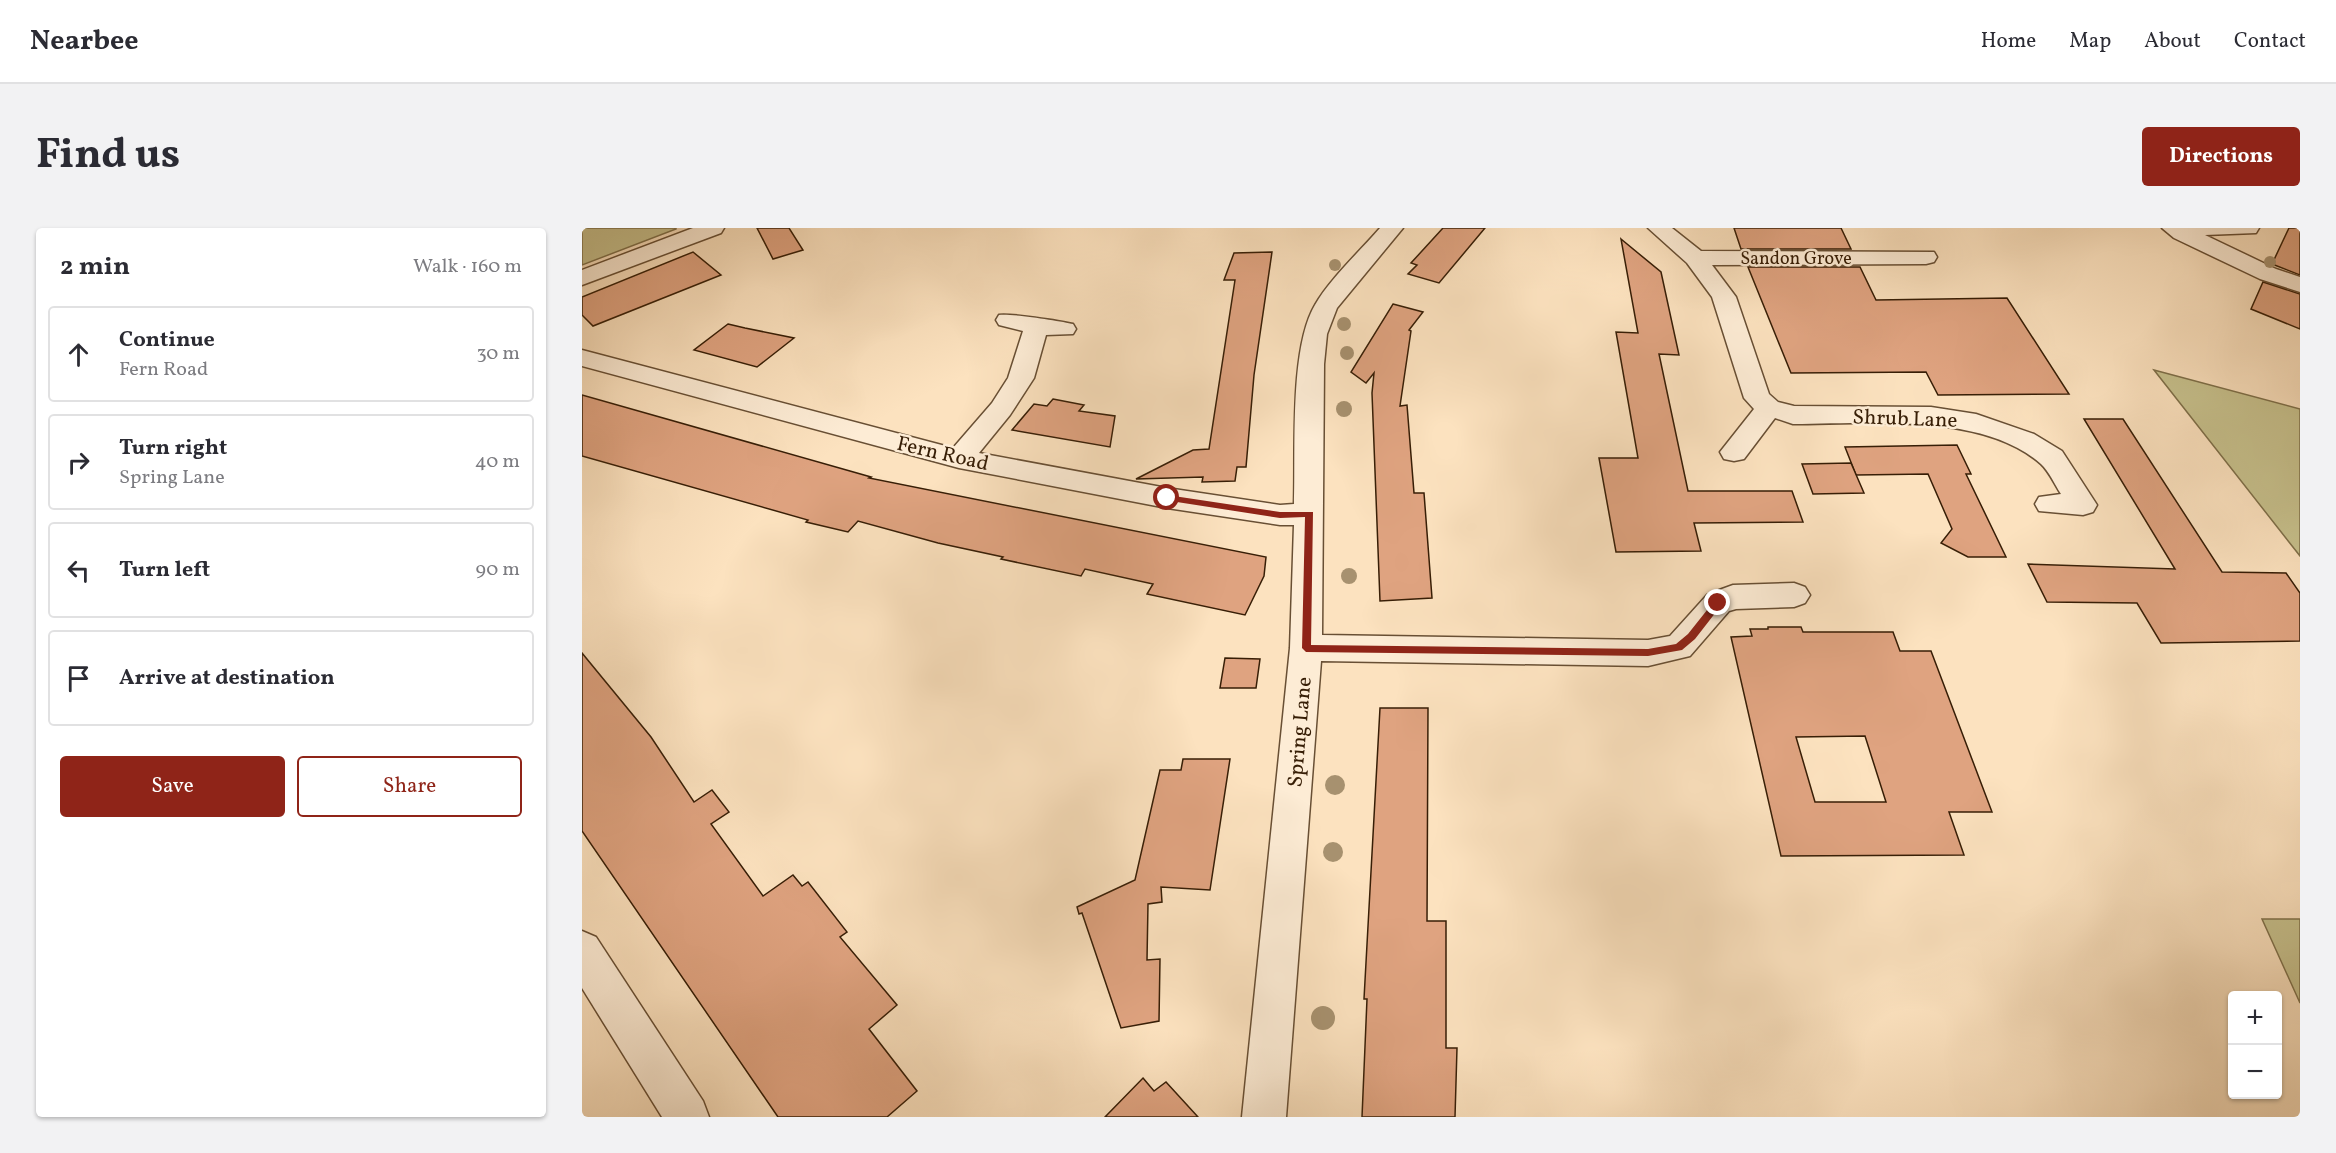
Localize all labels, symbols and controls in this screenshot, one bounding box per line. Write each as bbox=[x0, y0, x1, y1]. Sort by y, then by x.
text: Nearbee bbox=[30, 22, 139, 61]
text: Home bbox=[1981, 27, 2036, 56]
text: Map bbox=[2069, 27, 2111, 56]
text: About bbox=[2144, 27, 2201, 56]
text: Contact bbox=[2234, 27, 2306, 56]
text: Find us bbox=[36, 127, 180, 186]
button: Directions bbox=[2142, 127, 2300, 186]
street label: Sandon Grove bbox=[1740, 247, 1852, 272]
text: 2 min bbox=[60, 249, 130, 285]
text: Walk · 160 m bbox=[413, 253, 522, 281]
text: Continue bbox=[119, 325, 215, 356]
icon: ahead bbox=[62, 338, 95, 371]
text: 30 m bbox=[476, 340, 520, 368]
text: Fern Road bbox=[119, 356, 208, 384]
street label: Shrub Lane bbox=[1852, 403, 1958, 436]
street label: Fern Road bbox=[894, 430, 992, 479]
text: Turn right bbox=[119, 433, 227, 464]
icon: right bbox=[62, 446, 95, 479]
text: 40 m bbox=[475, 448, 520, 476]
text: Spring Lane bbox=[119, 464, 225, 492]
route start bbox=[1153, 484, 1179, 510]
icon: left bbox=[62, 554, 95, 587]
text: Turn left bbox=[119, 555, 210, 586]
text: 90 m bbox=[476, 556, 520, 584]
route end bbox=[1704, 589, 1730, 615]
icon: arrive bbox=[62, 662, 95, 695]
text: Arrive at destination bbox=[119, 663, 335, 694]
street label: Spring Lane bbox=[1281, 676, 1320, 789]
button: Save bbox=[60, 756, 285, 817]
button: Share bbox=[297, 756, 522, 817]
map controls bbox=[2228, 991, 2282, 1099]
button: + bbox=[2228, 991, 2282, 1045]
button: − bbox=[2228, 1045, 2282, 1099]

